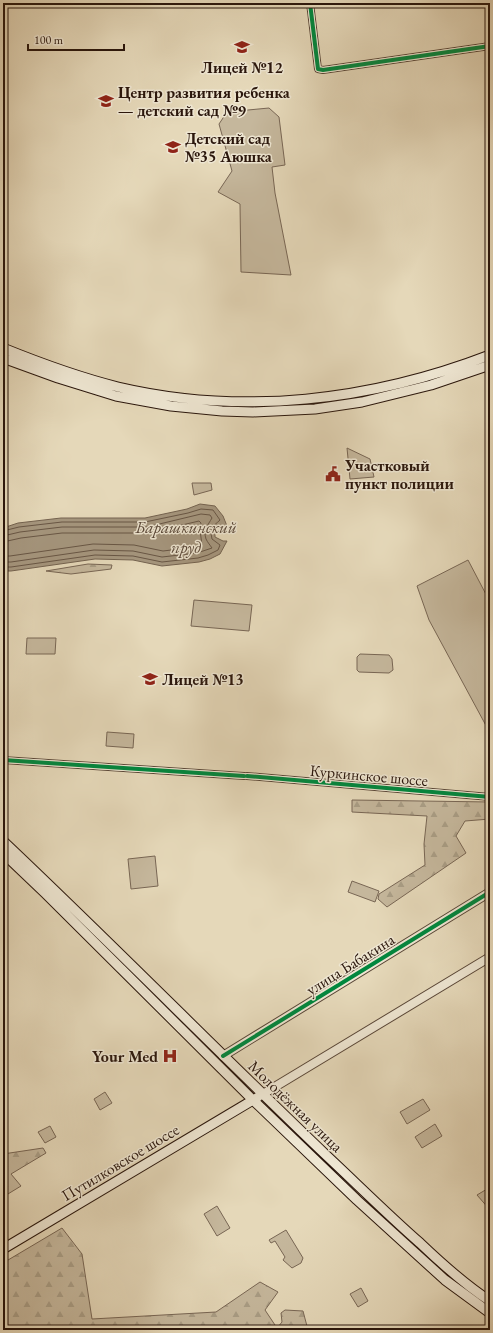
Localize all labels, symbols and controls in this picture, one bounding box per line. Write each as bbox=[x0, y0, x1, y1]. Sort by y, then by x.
scale bar bbox=[28, 26, 124, 52]
text: 100 m bbox=[34, 32, 64, 48]
school or university icon: Лицей №12 bbox=[233, 38, 251, 56]
place label: Лицей №12 bbox=[201, 57, 283, 78]
place label: Центр развития ребенка — детский сад №9 bbox=[118, 82, 291, 121]
school or university icon: Центр развития ребенка — детский сад №9 bbox=[97, 92, 115, 110]
place label: Детский сад №35 Аюшка bbox=[185, 128, 273, 167]
school or university icon: Детский сад №35 Аюшка bbox=[164, 138, 182, 156]
place label: Участковый пункт полиции bbox=[344, 455, 454, 494]
public building icon: Участковый пункт полиции bbox=[324, 465, 342, 483]
water label: Барашкинский пруд bbox=[134, 516, 237, 558]
place label: Лицей №13 bbox=[162, 669, 244, 690]
school or university icon: Лицей №13 bbox=[141, 670, 159, 688]
street label: Куркинское шоссе bbox=[309, 760, 429, 791]
street label: улица Бабакина bbox=[302, 929, 399, 1000]
place label: Your Med bbox=[92, 1046, 158, 1067]
hospital icon: Your Med bbox=[161, 1047, 179, 1065]
street label: Молодёжная улица bbox=[244, 1056, 348, 1157]
street label: Путилковское шоссе bbox=[58, 1119, 183, 1206]

